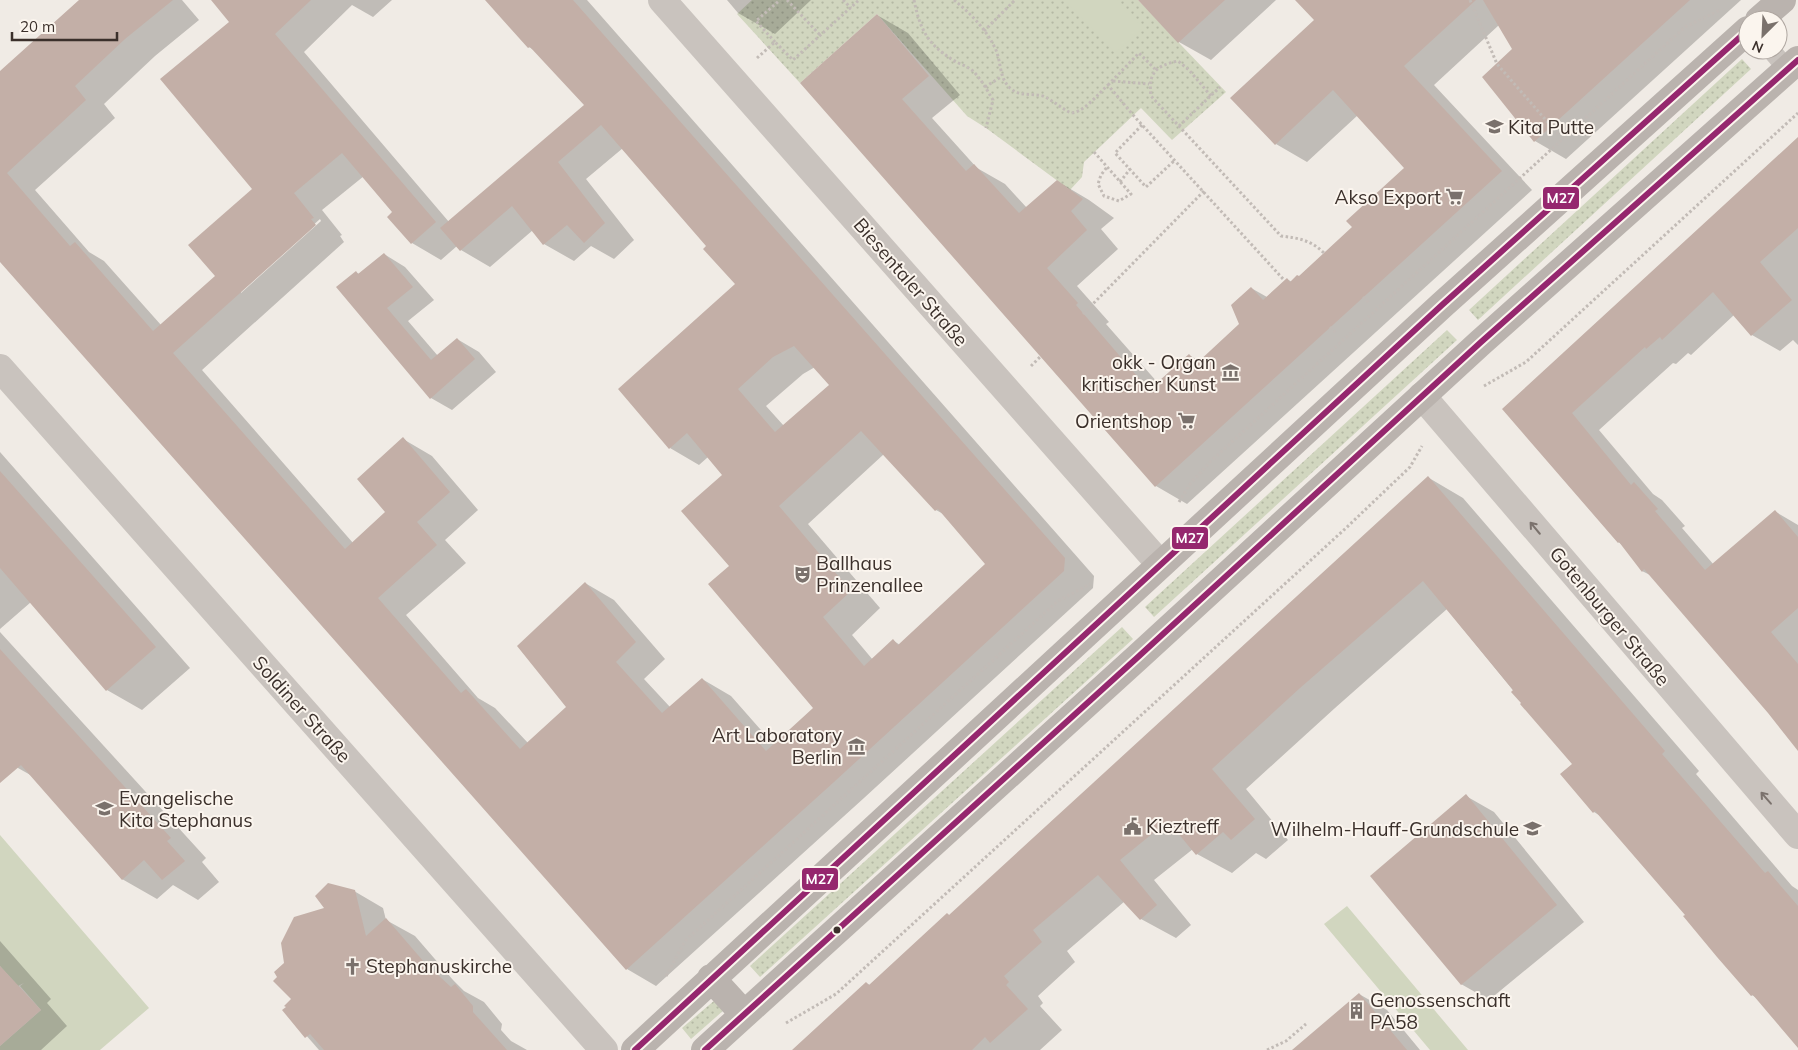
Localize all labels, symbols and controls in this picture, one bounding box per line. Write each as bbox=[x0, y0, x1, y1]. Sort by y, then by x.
scale bar bbox=[12, 10, 118, 42]
north arrow bbox=[1738, 10, 1788, 60]
text: 20 m bbox=[20, 17, 55, 36]
text: N bbox=[1749, 37, 1766, 57]
place label: Kita Putte bbox=[1508, 115, 1594, 139]
school or university icon: Kita Putte bbox=[1484, 117, 1504, 137]
place label: Akso Export bbox=[1335, 185, 1441, 209]
line badge: M27 bbox=[1542, 186, 1580, 210]
supermarket icon: Akso Export bbox=[1445, 187, 1465, 207]
text: M27 bbox=[1547, 189, 1575, 207]
street label: Biesentaler Straße bbox=[849, 213, 973, 351]
place label: okk - Organ kritischer Kunst bbox=[1082, 350, 1216, 396]
museum icon: okk - Organ kritischer Kunst bbox=[1220, 363, 1240, 383]
place label: Orientshop bbox=[1075, 409, 1172, 433]
supermarket icon: Orientshop bbox=[1176, 411, 1196, 431]
one-way arrow bbox=[1529, 522, 1541, 535]
line badge: M27 bbox=[1171, 526, 1209, 550]
text: M27 bbox=[1176, 529, 1204, 547]
street label: Gotenburger Straße bbox=[1545, 541, 1675, 691]
place label: Ballhaus Prinzenallee bbox=[816, 551, 923, 597]
theatre icon: Ballhaus Prinzenallee bbox=[792, 564, 812, 584]
street label: Soldiner Straße bbox=[248, 651, 356, 767]
place label: Art Laboratory Berlin bbox=[712, 723, 842, 769]
museum icon: Art Laboratory Berlin bbox=[846, 736, 866, 756]
place label: Evangelische Kita Stephanus bbox=[119, 786, 253, 832]
one-way arrow bbox=[1761, 792, 1772, 805]
school or university icon: Evangelische Kita Stephanus bbox=[95, 799, 115, 819]
place label: Kieztreff bbox=[1146, 814, 1220, 838]
public building icon: Kieztreff bbox=[1122, 816, 1142, 836]
place label: Wilhelm-Hauff-Grundschule bbox=[1271, 817, 1519, 841]
school or university icon: Wilhelm-Hauff-Grundschule bbox=[1523, 819, 1543, 839]
line badge: M27 bbox=[801, 867, 839, 891]
text: M27 bbox=[806, 870, 834, 888]
unlabelled marker bbox=[832, 925, 842, 935]
place label: Stephanuskirche bbox=[366, 954, 512, 978]
church icon: Stephanuskirche bbox=[342, 956, 362, 976]
place label: Genossenschaft PA58 bbox=[1370, 988, 1511, 1034]
building icon: Genossenschaft PA58 bbox=[1346, 1001, 1366, 1021]

